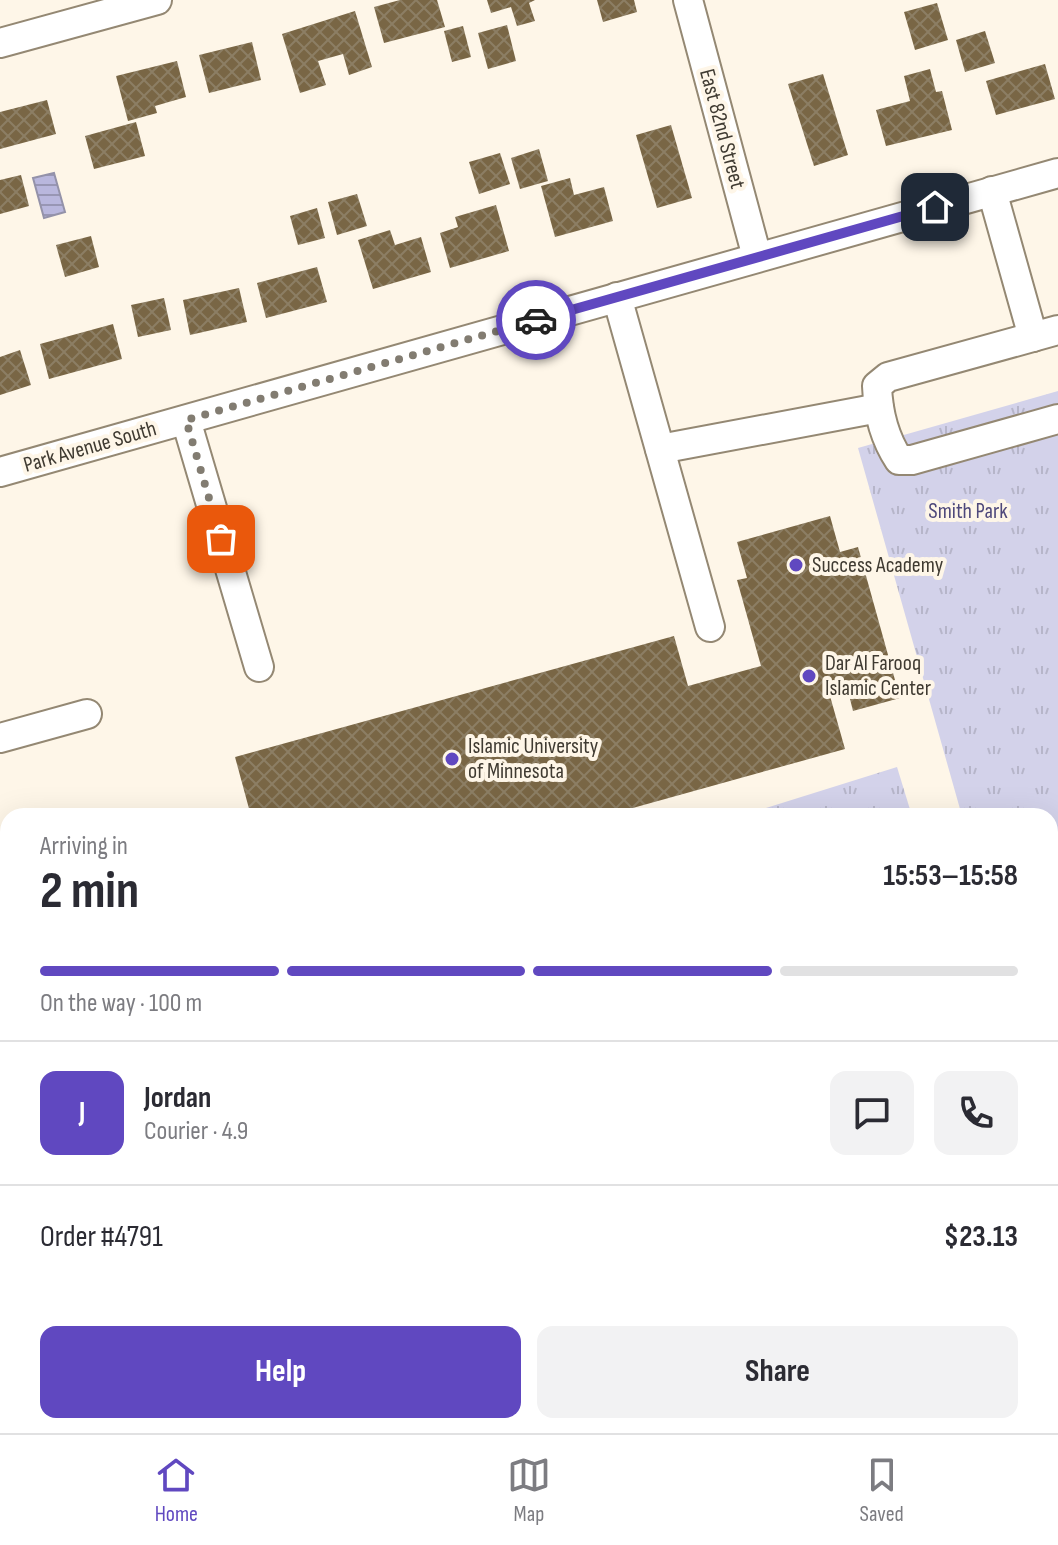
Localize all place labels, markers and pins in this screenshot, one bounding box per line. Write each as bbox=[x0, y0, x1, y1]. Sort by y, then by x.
pin bbox=[901, 173, 969, 241]
pin bbox=[187, 505, 255, 573]
place label: Success Academy bbox=[812, 552, 944, 579]
marker: Success Academy bbox=[787, 556, 805, 574]
place label: Dar Al Farooq Islamic Center bbox=[825, 650, 931, 702]
marker: Dar Al Farooq Islamic Center bbox=[800, 667, 818, 685]
place label: Islamic University of Minnesota bbox=[468, 733, 599, 785]
marker: Islamic University of Minnesota bbox=[443, 750, 461, 768]

